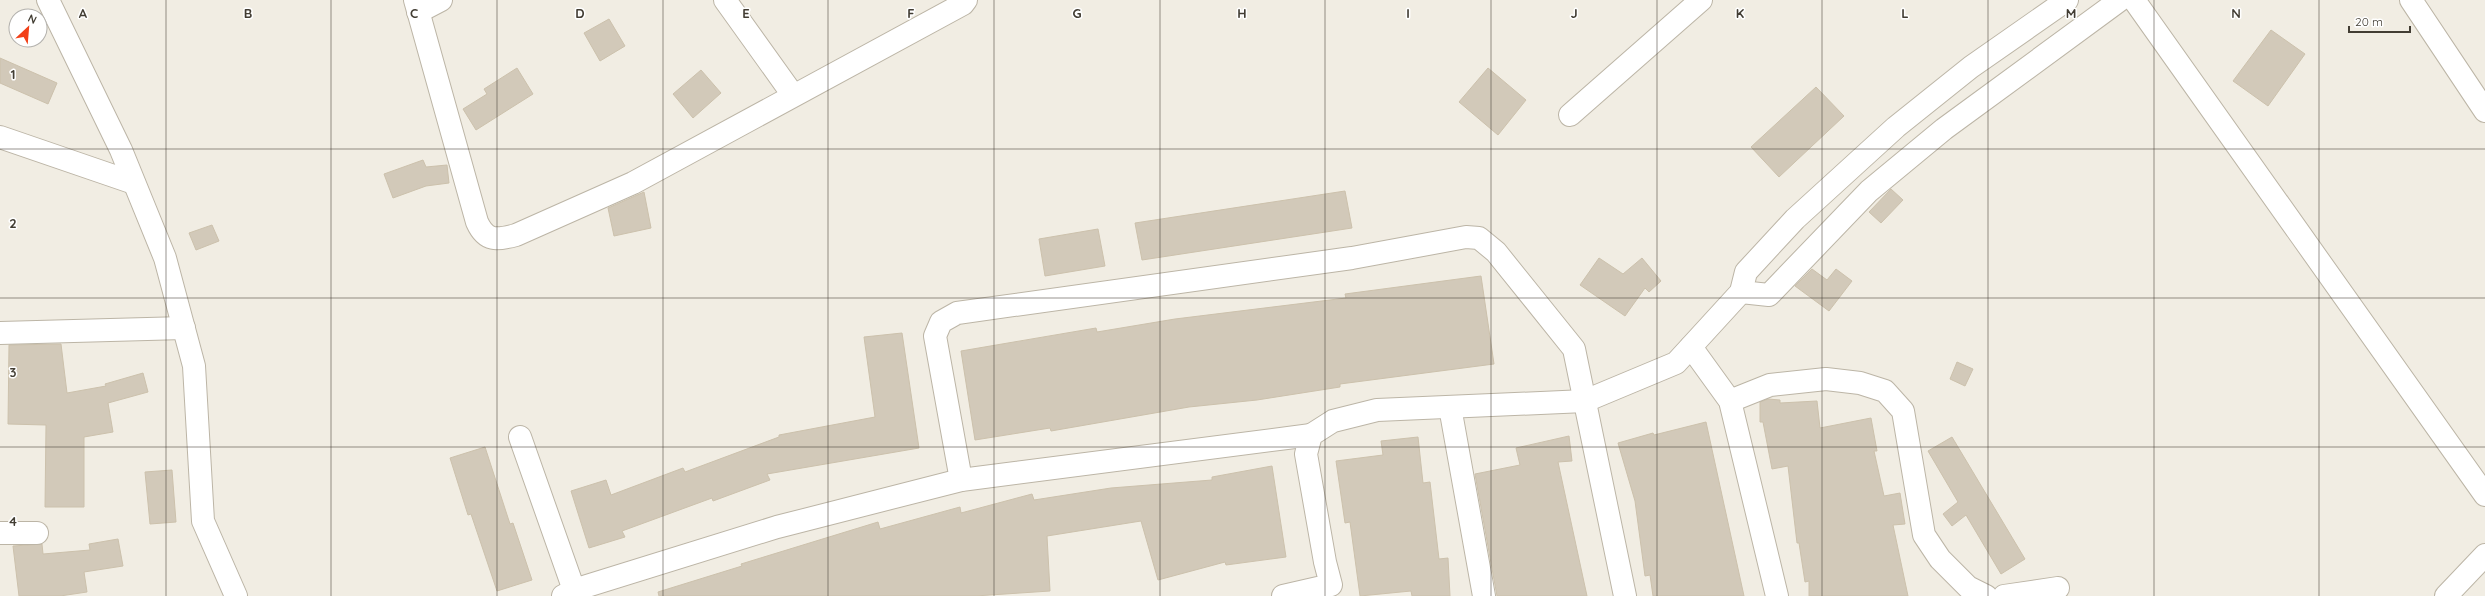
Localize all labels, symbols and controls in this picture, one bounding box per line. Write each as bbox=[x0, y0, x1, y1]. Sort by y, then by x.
text: A bbox=[79, 5, 88, 21]
text: B bbox=[244, 5, 252, 21]
text: C bbox=[410, 5, 418, 21]
text: D bbox=[575, 5, 585, 21]
text: E bbox=[742, 5, 750, 21]
text: F bbox=[907, 5, 915, 21]
text: G bbox=[1072, 5, 1082, 21]
text: H bbox=[1237, 5, 1247, 21]
text: I bbox=[1406, 5, 1410, 21]
text: J bbox=[1570, 5, 1578, 21]
text: K bbox=[1736, 5, 1745, 21]
text: L bbox=[1901, 5, 1909, 21]
text: M bbox=[2066, 5, 2076, 21]
text: N bbox=[2231, 5, 2241, 21]
north arrow bbox=[8, 8, 48, 48]
scale bar bbox=[2349, 8, 2410, 34]
text: N bbox=[26, 11, 39, 27]
text: 20 m bbox=[2355, 14, 2383, 29]
text: 1 bbox=[10, 66, 16, 82]
text: 2 bbox=[9, 215, 17, 231]
text: 3 bbox=[10, 364, 17, 380]
text: 4 bbox=[9, 513, 17, 529]

